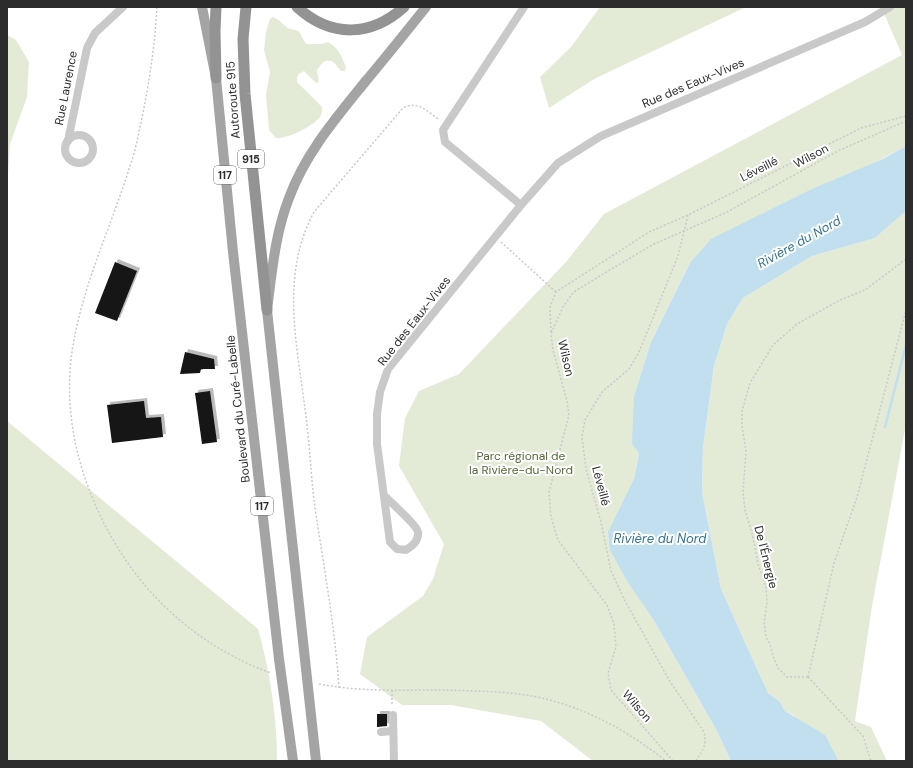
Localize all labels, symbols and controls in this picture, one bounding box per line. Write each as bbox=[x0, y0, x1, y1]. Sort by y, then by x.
street label: Rue Laurence bbox=[51, 49, 81, 127]
street label: Rue des Eaux-Vives bbox=[639, 54, 747, 112]
street label: Autoroute 915 bbox=[222, 61, 244, 139]
street label: Wilson bbox=[791, 140, 831, 172]
road number: 915 bbox=[238, 150, 264, 168]
street label: Léveillé bbox=[737, 153, 781, 185]
road number: 117 bbox=[214, 166, 236, 184]
water label: Rivière du Nord bbox=[754, 212, 845, 272]
street label: Rue des Eaux-Vives bbox=[374, 273, 454, 369]
street label: Boulevard du Curé-Labelle bbox=[222, 334, 254, 483]
street label: Wilson bbox=[554, 338, 578, 378]
park label: Parc régional de la Rivière-du-Nord bbox=[469, 448, 573, 478]
street label: Léveillé bbox=[588, 464, 614, 508]
road number: 117 bbox=[251, 497, 273, 515]
street label: De l'Énergie bbox=[750, 524, 782, 590]
water label: Rivière du Nord bbox=[614, 530, 707, 547]
street label: Wilson bbox=[619, 687, 655, 725]

